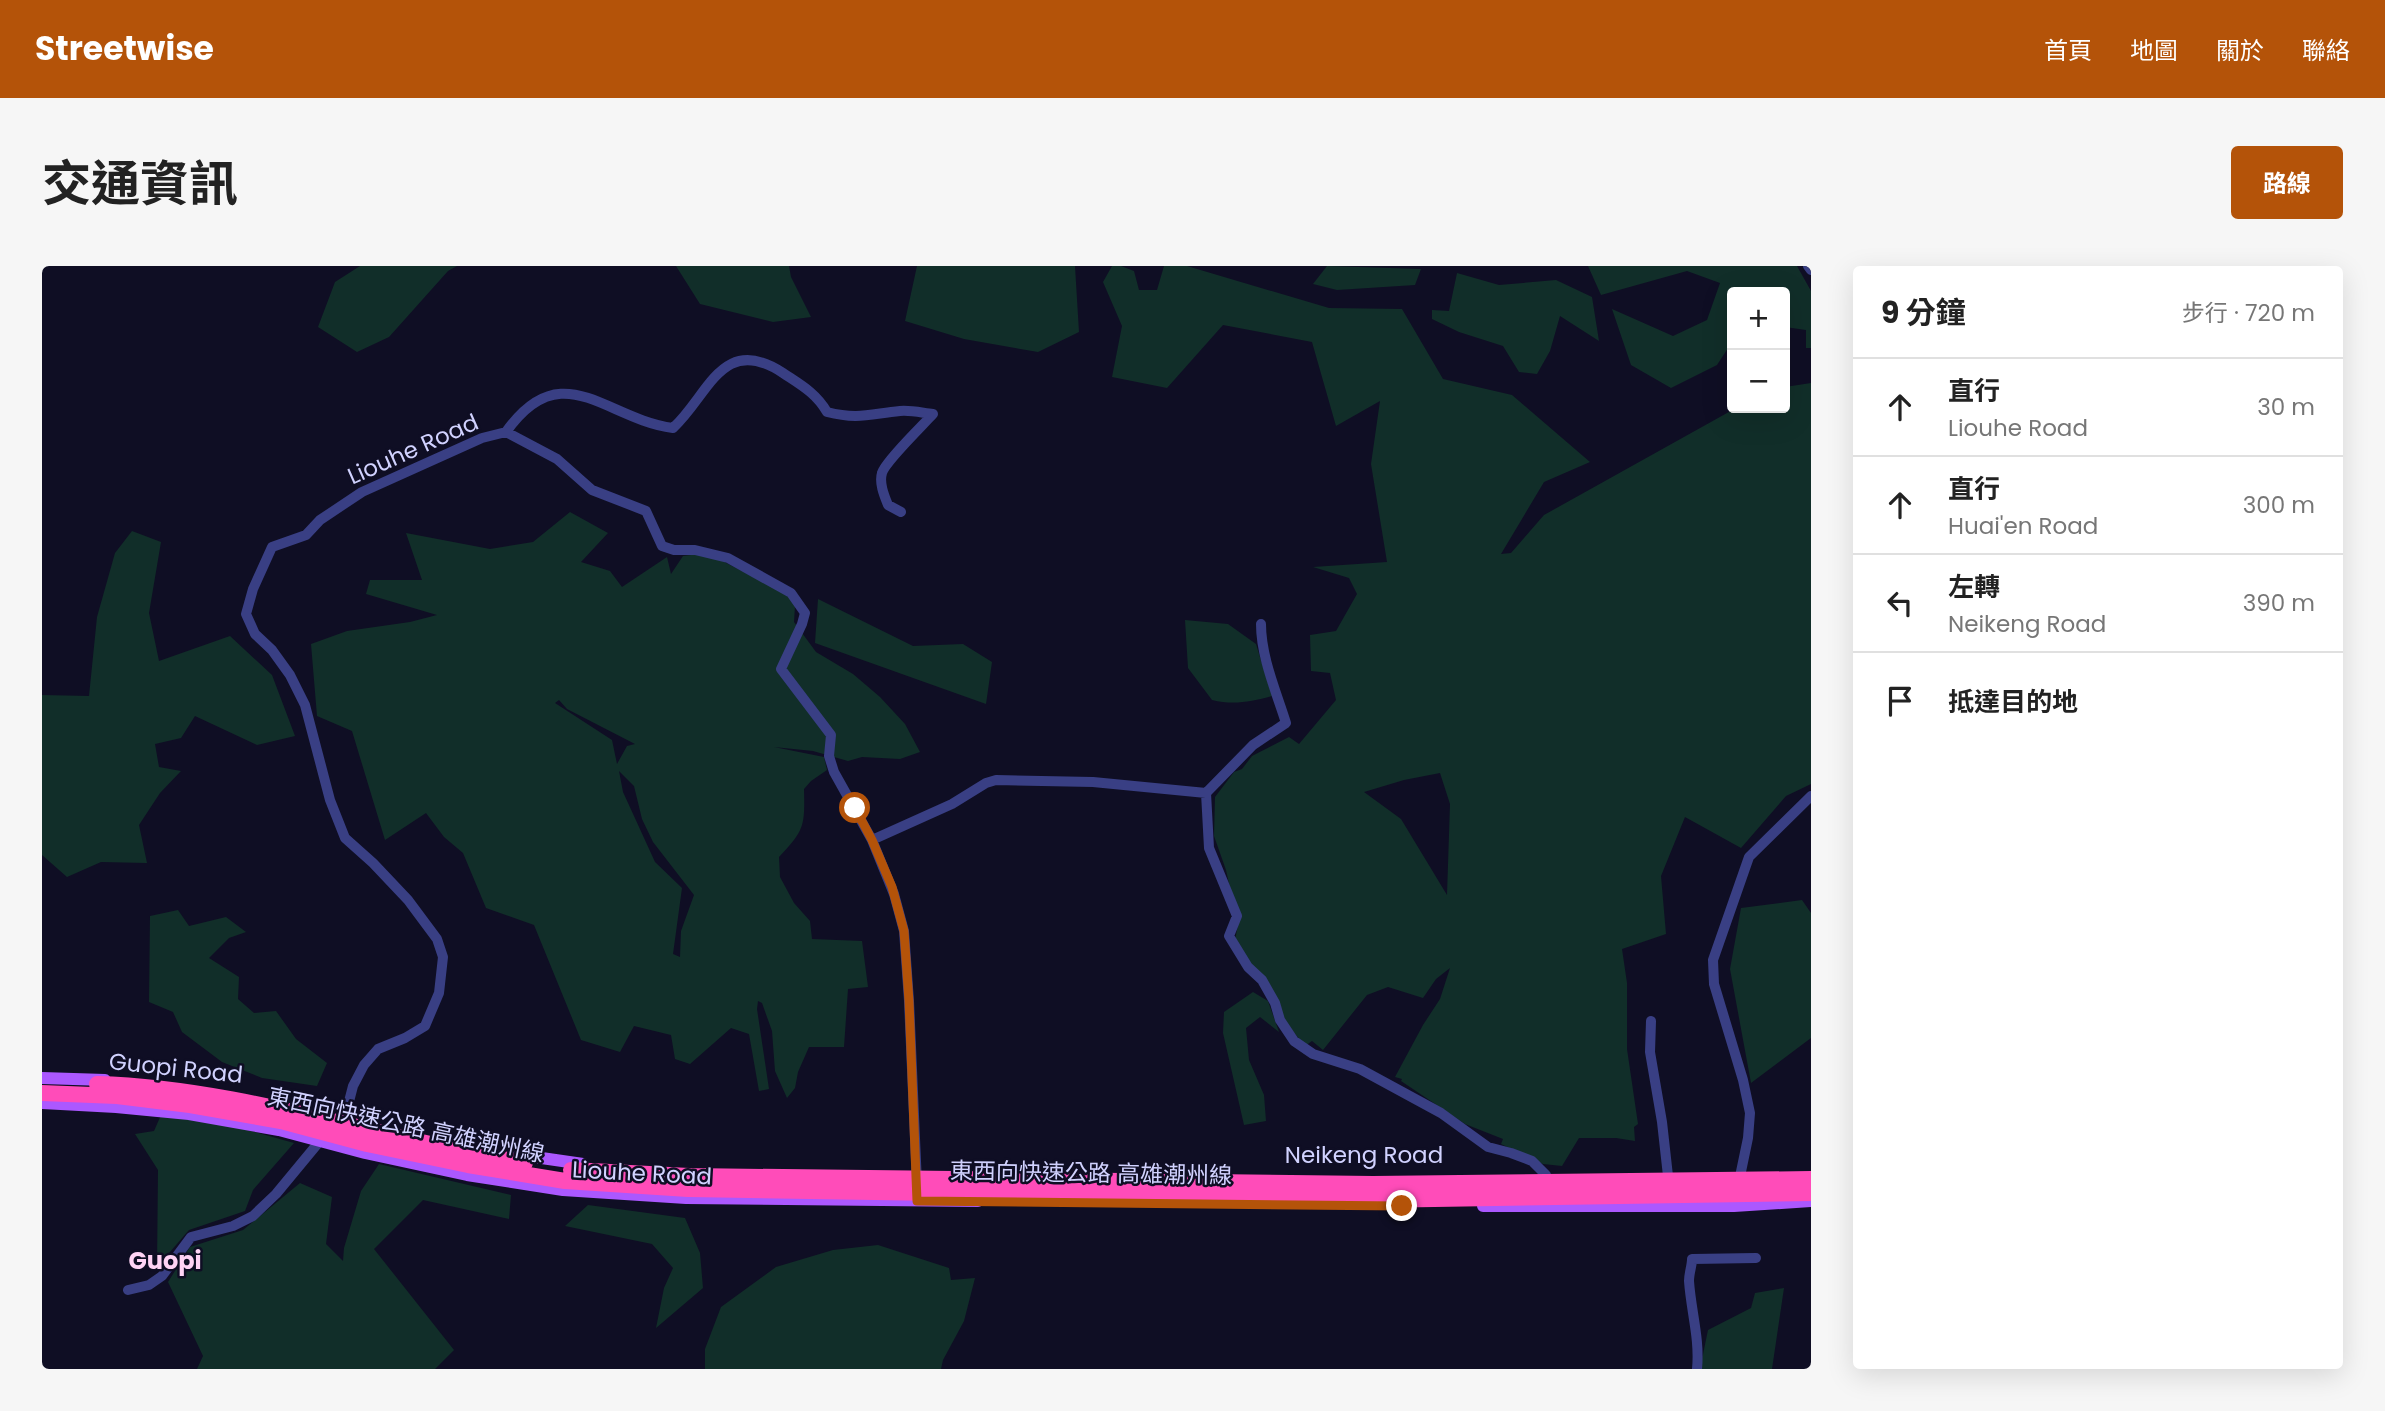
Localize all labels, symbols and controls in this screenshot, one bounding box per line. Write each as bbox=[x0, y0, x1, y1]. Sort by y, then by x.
text: Streetwise bbox=[35, 25, 214, 72]
text: 首頁 bbox=[2044, 34, 2092, 67]
text: 地圖 bbox=[2130, 34, 2178, 67]
text: 關於 bbox=[2216, 34, 2264, 67]
text: 聯絡 bbox=[2302, 34, 2350, 67]
button: 路線 bbox=[2231, 146, 2343, 219]
text: 交通資訊 bbox=[42, 150, 238, 218]
map controls bbox=[1727, 287, 1790, 413]
button: + bbox=[1727, 287, 1790, 350]
text: 9 分鐘 bbox=[1881, 291, 1966, 334]
text: 步行 · 720 m bbox=[2182, 297, 2315, 329]
button: − bbox=[1727, 350, 1790, 413]
text: 直行 bbox=[1948, 373, 2000, 409]
icon: ahead bbox=[1881, 388, 1919, 426]
text: 30 m bbox=[2257, 391, 2315, 423]
street label: Liouhe Road bbox=[343, 406, 483, 492]
text: Liouhe Road bbox=[1948, 412, 2088, 444]
text: 直行 bbox=[1948, 471, 2000, 507]
icon: ahead bbox=[1881, 486, 1919, 524]
text: 300 m bbox=[2243, 489, 2315, 521]
text: Huai'en Road bbox=[1948, 510, 2098, 542]
text: 左轉 bbox=[1948, 569, 2000, 605]
icon: left bbox=[1881, 584, 1919, 622]
text: 390 m bbox=[2243, 587, 2315, 619]
text: Neikeng Road bbox=[1948, 608, 2106, 640]
icon: arrive bbox=[1881, 682, 1919, 720]
text: 抵達目的地 bbox=[1948, 684, 2078, 720]
route start bbox=[839, 792, 870, 823]
street label: Guopi Road bbox=[107, 1045, 245, 1091]
street label: 東西向快速公路 高雄潮州線 bbox=[265, 1080, 547, 1170]
street label: Neikeng Road bbox=[1285, 1139, 1443, 1171]
street label: Liouhe Road bbox=[571, 1153, 713, 1193]
street label: 東西向快速公路 高雄潮州線 bbox=[950, 1155, 1232, 1191]
route end bbox=[1386, 1190, 1417, 1221]
district label: Guopi bbox=[128, 1244, 202, 1277]

